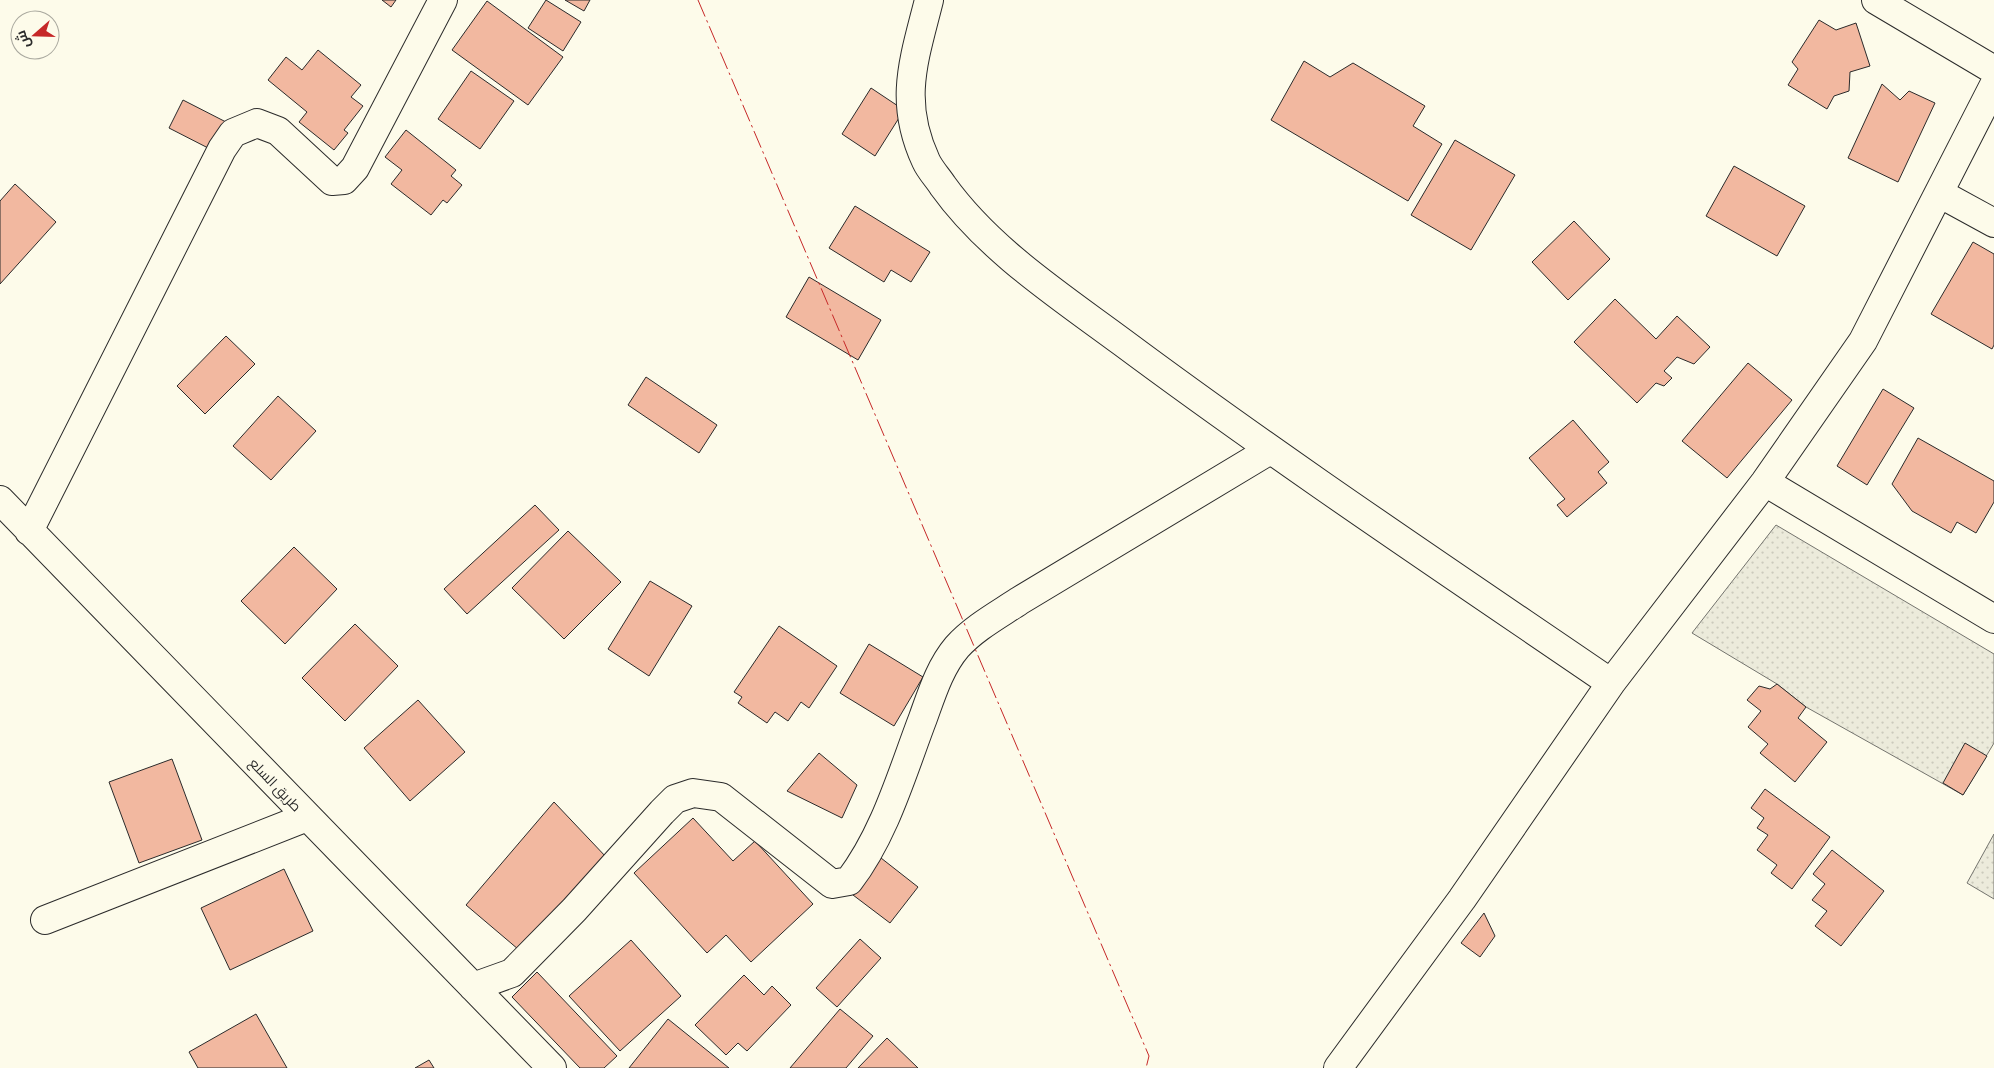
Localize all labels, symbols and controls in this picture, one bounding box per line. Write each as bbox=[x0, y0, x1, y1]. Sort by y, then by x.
north arrow bbox=[10, 10, 60, 60]
text: ش bbox=[12, 28, 34, 51]
street label: طريق السلع bbox=[245, 755, 305, 815]

